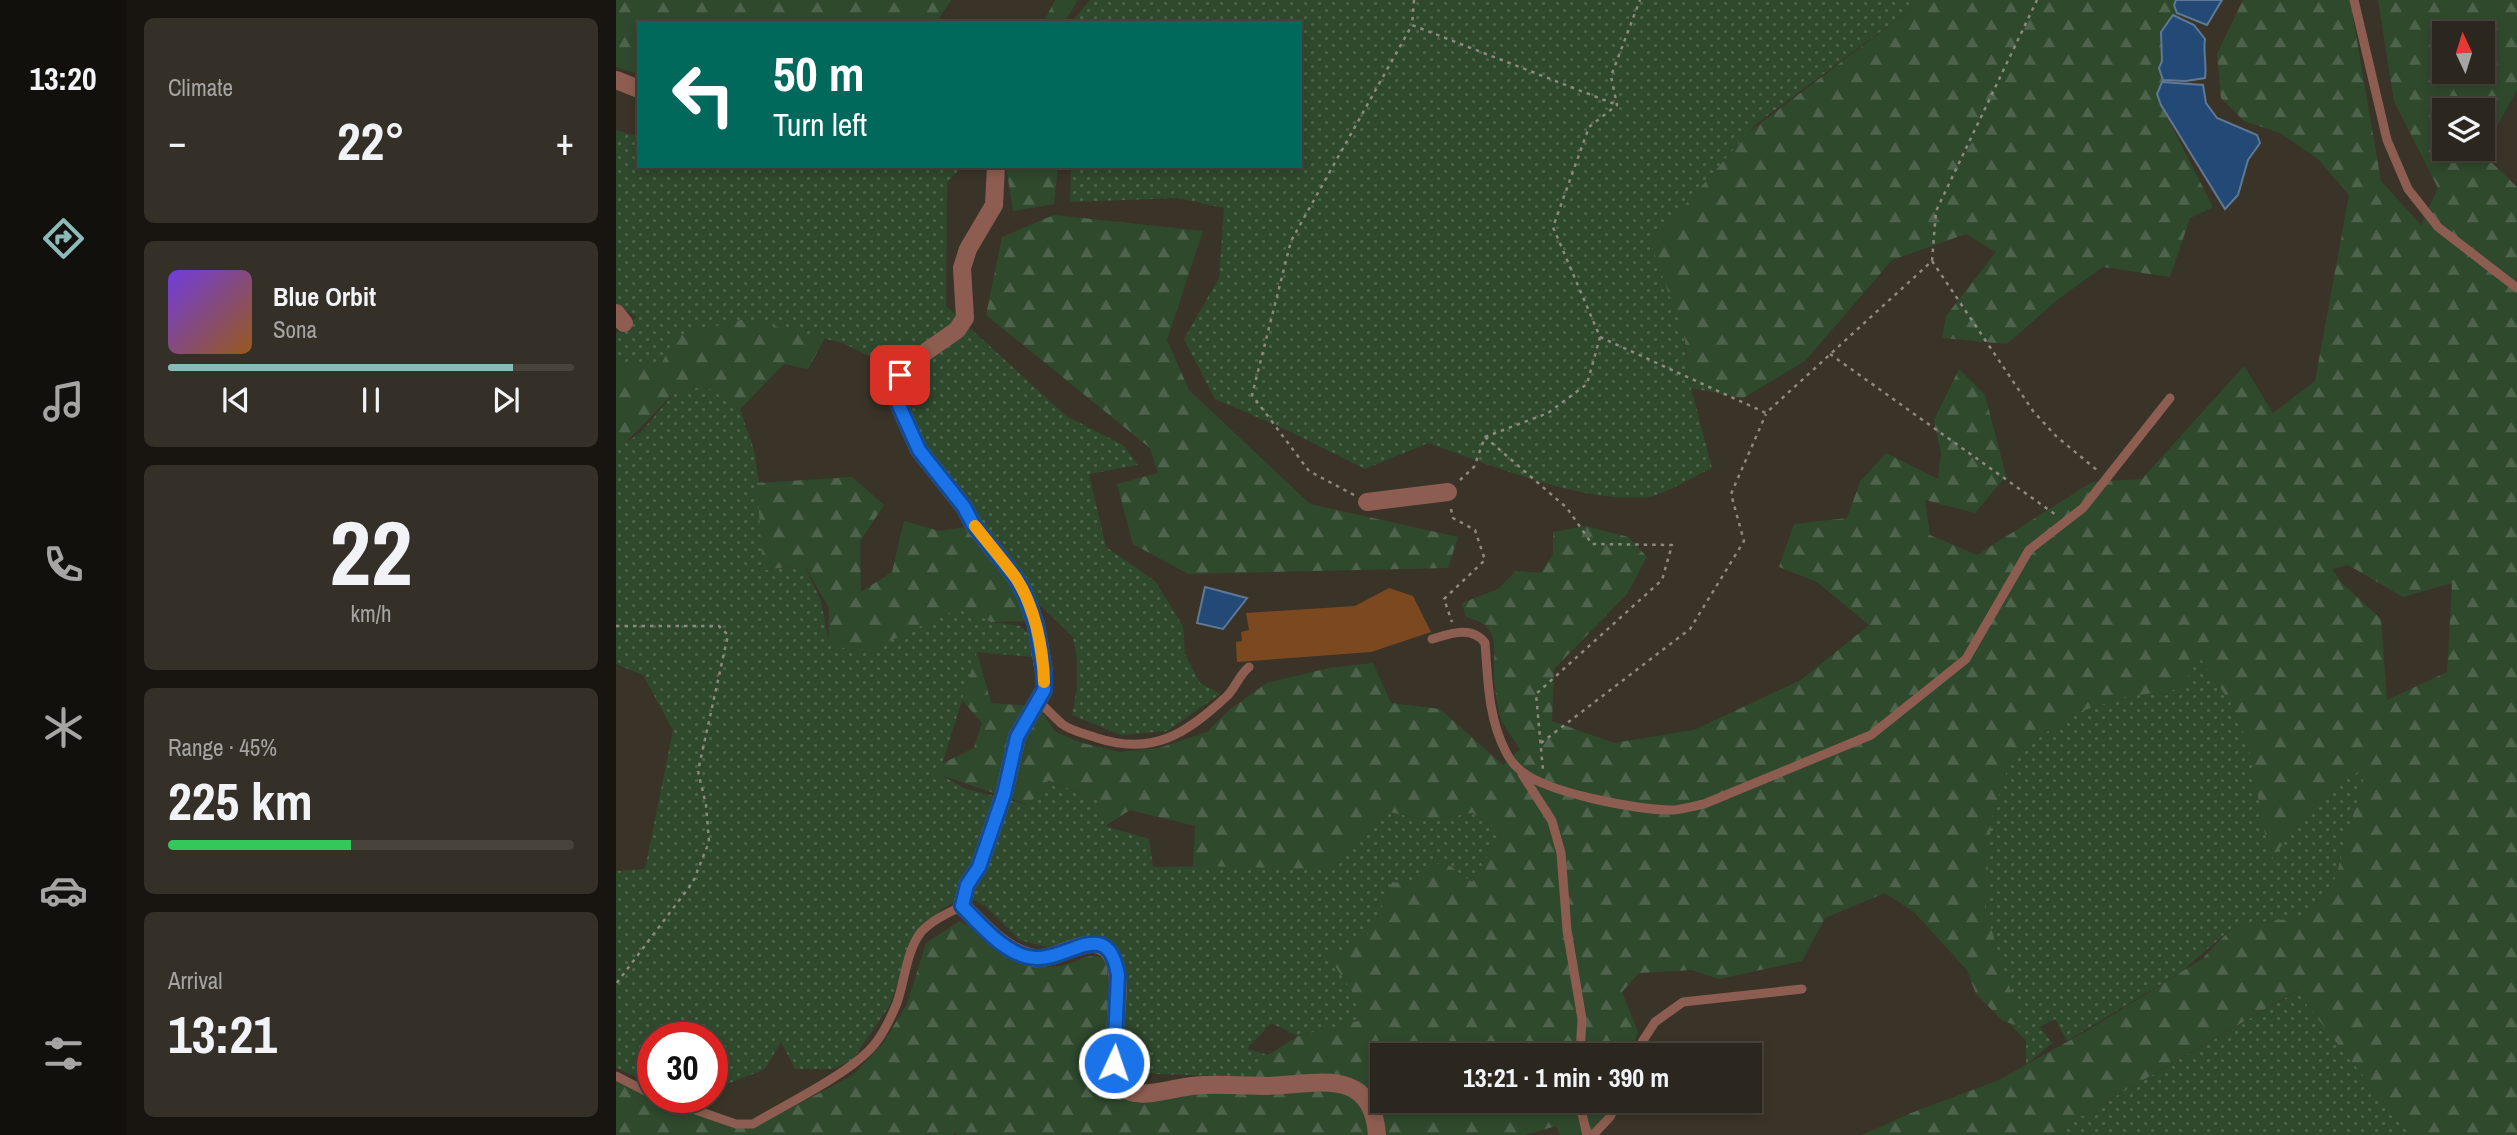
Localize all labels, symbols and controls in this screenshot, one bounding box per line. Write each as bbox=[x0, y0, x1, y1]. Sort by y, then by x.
north arrow bbox=[2432, 21, 2496, 84]
map controls bbox=[2432, 21, 2495, 161]
text: 50 m bbox=[773, 40, 865, 106]
icon: left bbox=[658, 49, 749, 140]
text: 13:20 bbox=[29, 57, 97, 100]
text: Climate bbox=[168, 72, 233, 103]
button: layers bbox=[2432, 98, 2495, 161]
text: Turn left bbox=[773, 103, 867, 146]
text: 22° bbox=[337, 106, 405, 176]
text: − bbox=[168, 116, 186, 167]
text: + bbox=[556, 116, 574, 167]
icon: directions bbox=[39, 214, 88, 263]
text: Blue Orbit bbox=[273, 279, 376, 314]
text: Sona bbox=[273, 314, 317, 345]
pin bbox=[870, 345, 930, 405]
icon: arrive bbox=[881, 356, 919, 394]
icon: music bbox=[39, 377, 88, 426]
icon: previous bbox=[217, 381, 255, 419]
icon: pause bbox=[352, 381, 390, 419]
icon: next bbox=[487, 381, 525, 419]
text: 22 bbox=[330, 491, 413, 613]
icon: phone bbox=[39, 540, 88, 589]
text: km/h bbox=[351, 598, 391, 629]
icon: climate bbox=[39, 703, 88, 752]
text: Range · 45% bbox=[168, 732, 277, 763]
text: 225 km bbox=[168, 766, 313, 836]
icon: car bbox=[39, 866, 88, 915]
text: Arrival bbox=[168, 965, 223, 996]
text: 13:21 bbox=[168, 999, 277, 1069]
speed limit sign: 30 bbox=[637, 1022, 728, 1113]
position arrow bbox=[1077, 1026, 1151, 1100]
icon: filters bbox=[39, 1029, 88, 1078]
text: 13:21 · 1 min · 390 m bbox=[1463, 1060, 1669, 1095]

